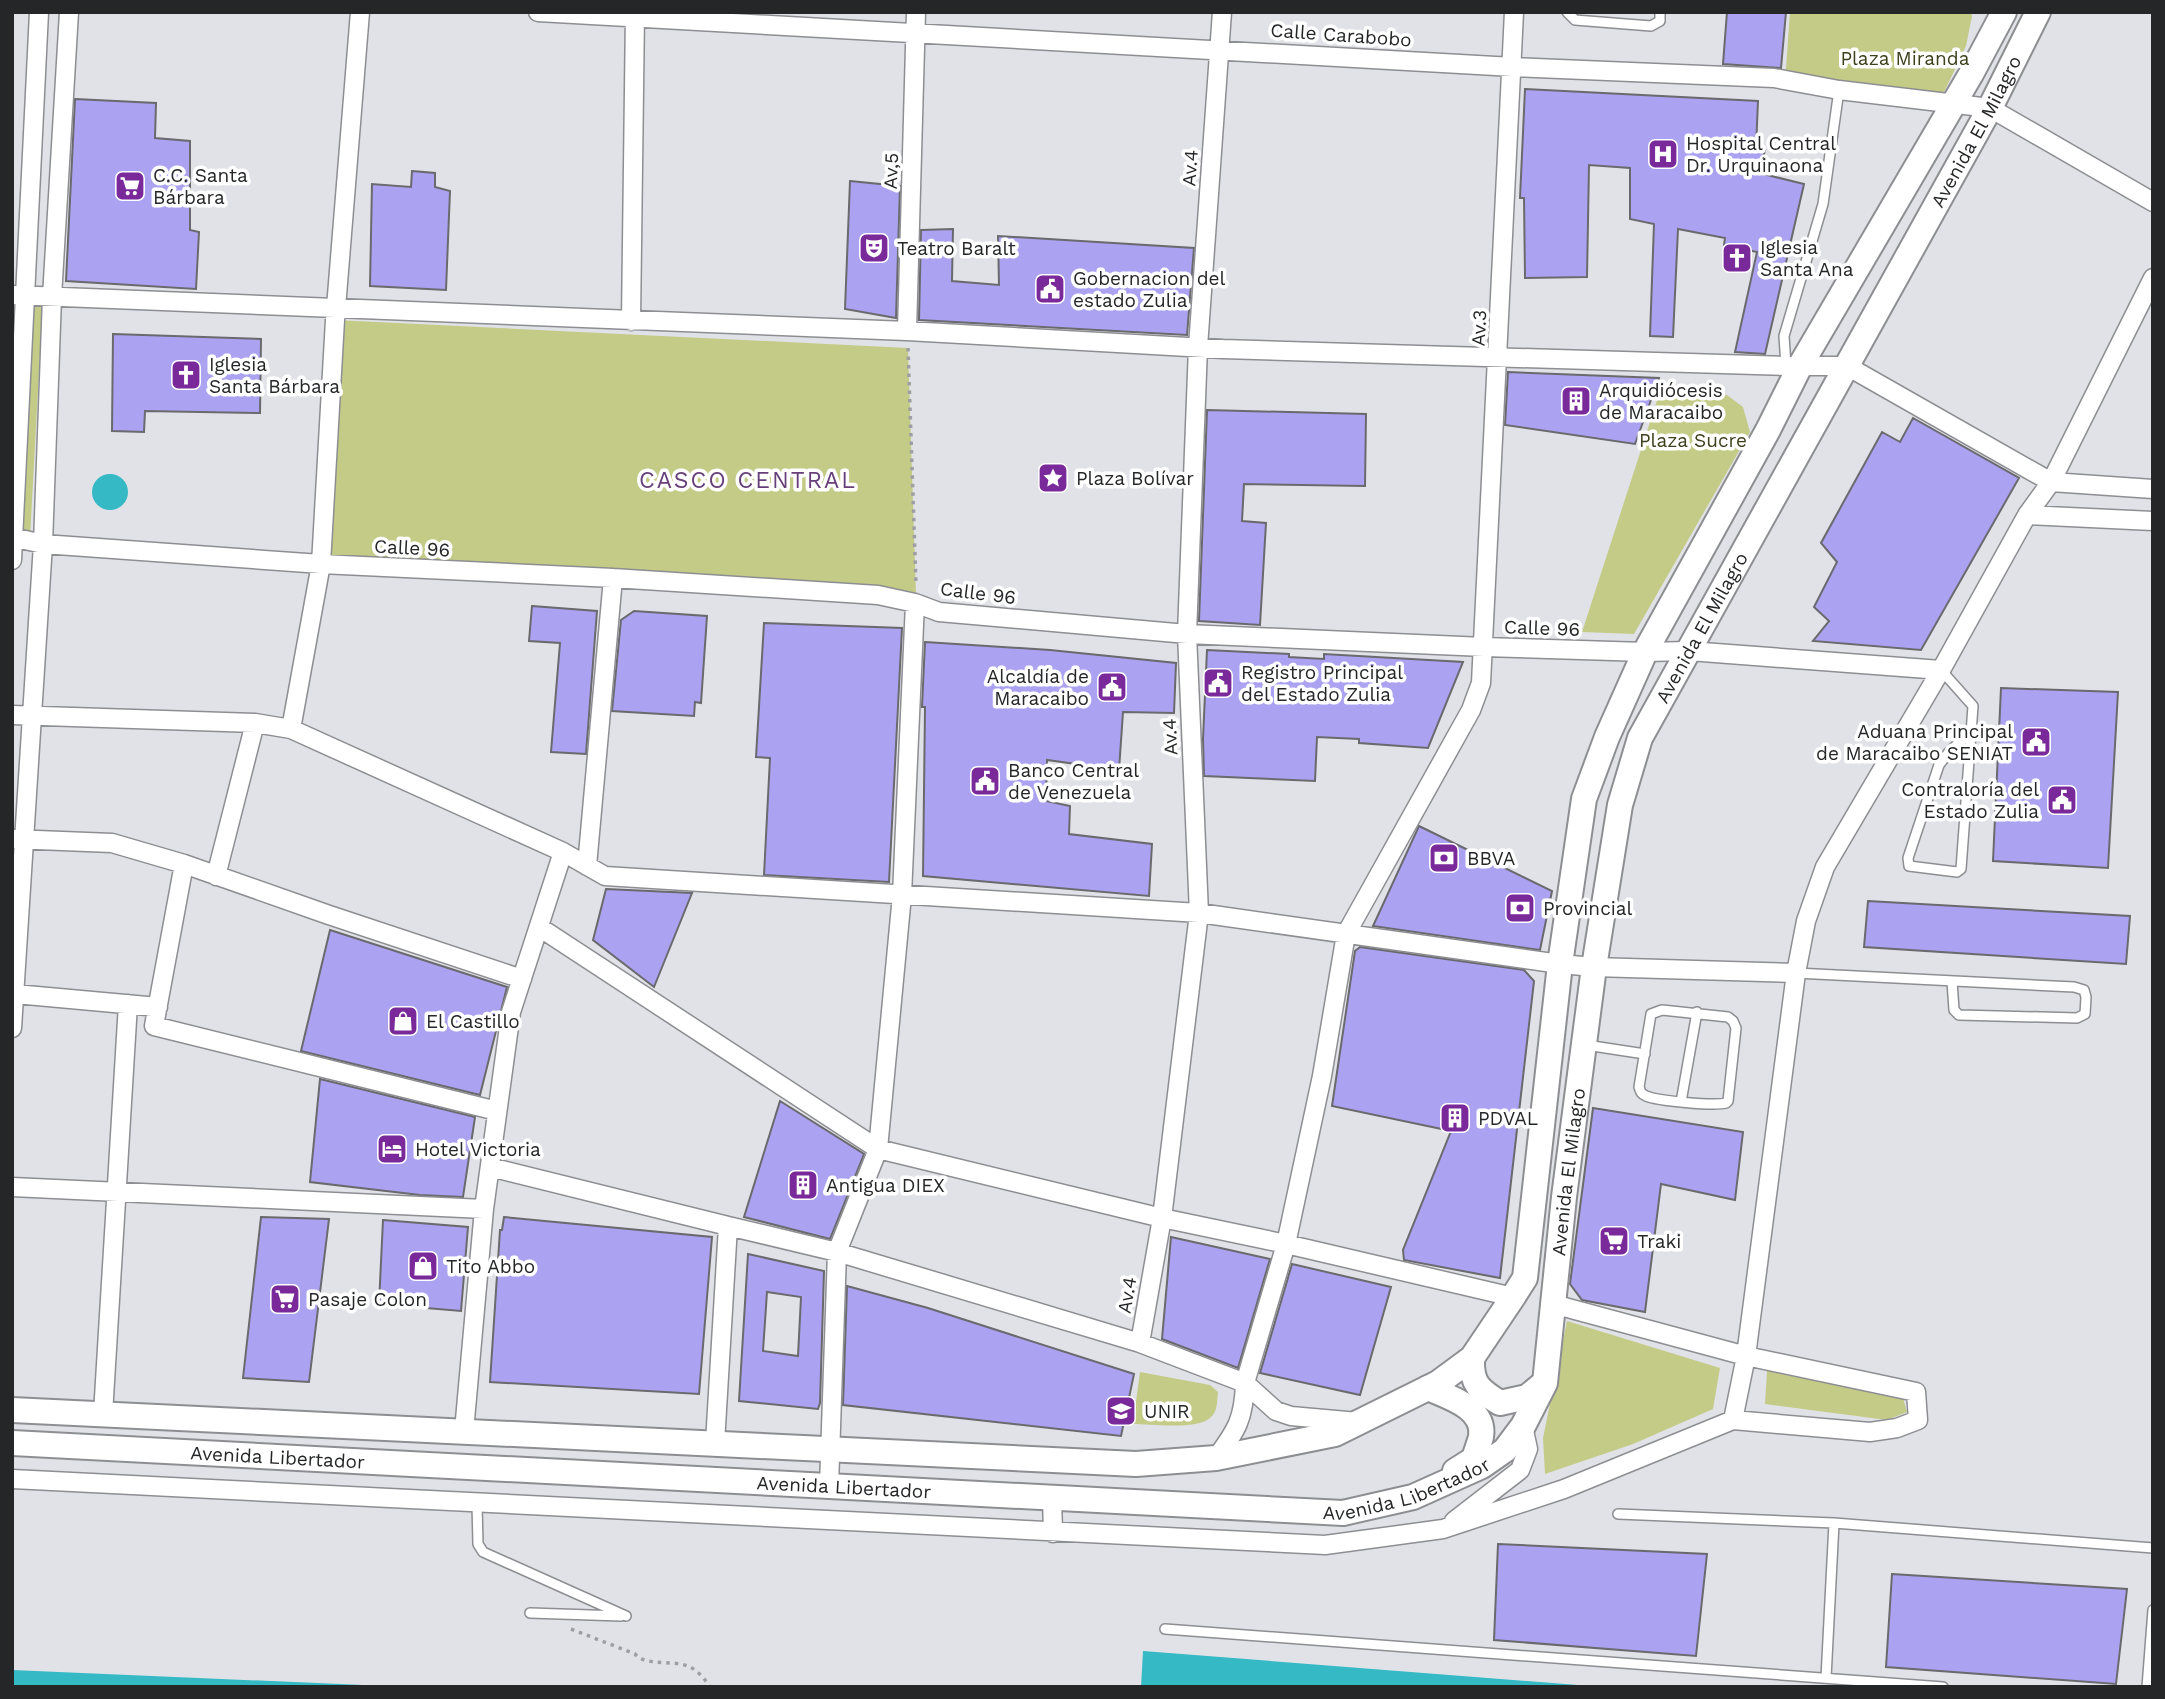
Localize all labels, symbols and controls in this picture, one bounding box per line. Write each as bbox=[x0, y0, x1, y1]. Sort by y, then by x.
street label: Calle Carabobo bbox=[1270, 19, 1412, 51]
park label: Plaza Miranda bbox=[1840, 47, 1970, 70]
street label: Avenida El Milagro bbox=[1926, 52, 2026, 211]
place label: Hospital Central Dr. Urquinaona bbox=[1686, 132, 1836, 177]
hospital icon: Hospital Central Dr. Urquinaona bbox=[1646, 137, 1680, 171]
street label: Av.4 bbox=[1177, 149, 1203, 187]
street label: Av,5 bbox=[879, 152, 903, 190]
place label: C.C. Santa Bárbara bbox=[153, 164, 248, 209]
supermarket icon: C.C. Santa Bárbara bbox=[113, 169, 147, 203]
theatre icon: Teatro Baralt bbox=[857, 231, 891, 265]
place label: Iglesia Santa Ana bbox=[1760, 236, 1854, 281]
place label: Teatro Baralt bbox=[897, 237, 1016, 260]
church icon: Iglesia Santa Ana bbox=[1720, 241, 1754, 275]
place label: Gobernacion del estado Zulia bbox=[1073, 267, 1226, 312]
public building icon: Gobernacion del estado Zulia bbox=[1033, 272, 1067, 306]
street label: Av.3 bbox=[1467, 309, 1491, 347]
place label: Iglesia Santa Bárbara bbox=[209, 353, 340, 398]
church icon: Iglesia Santa Bárbara bbox=[169, 358, 203, 392]
place label: Arquidiócesis de Maracaibo bbox=[1599, 379, 1723, 424]
building icon: Arquidiócesis de Maracaibo bbox=[1559, 384, 1593, 418]
park label: Plaza Sucre bbox=[1639, 429, 1747, 452]
place icon: Plaza Bolívar bbox=[1036, 461, 1070, 495]
district label: CASCO CENTRAL bbox=[639, 467, 857, 494]
place label: Plaza Bolívar bbox=[1076, 467, 1194, 490]
street label: Calle 96 bbox=[373, 535, 451, 561]
street label: Avenida El Milagro bbox=[1650, 548, 1753, 707]
street label: Calle 96 bbox=[939, 577, 1017, 609]
street label: Calle 96 bbox=[1504, 615, 1580, 641]
place label: Registro Principal del Estado Zulia bbox=[1241, 661, 1403, 706]
place label: Alcaldía de Maracaibo bbox=[987, 665, 1089, 710]
public building icon: Registro Principal del Estado Zulia bbox=[1201, 666, 1235, 700]
public building icon: Alcaldía de Maracaibo bbox=[1095, 670, 1129, 704]
street label: Av.4 bbox=[1158, 718, 1182, 756]
place label: Aduana Principal de Maracaibo SENIAT bbox=[1816, 720, 2013, 765]
public building icon: Aduana Principal de Maracaibo SENIAT bbox=[2019, 725, 2053, 759]
place label: Banco Central de Venezuela bbox=[1008, 759, 1139, 804]
public building icon: Banco Central de Venezuela bbox=[968, 764, 1002, 798]
place label: Contraloría del Estado Zulia bbox=[1901, 778, 2039, 823]
public building icon: Contraloría del Estado Zulia bbox=[2045, 783, 2079, 817]
bank icon: BBVA bbox=[1427, 841, 1461, 875]
place label: BBVA bbox=[1467, 847, 1516, 870]
bank icon: Provincial bbox=[1503, 891, 1537, 925]
place label: Provincial bbox=[1543, 897, 1633, 920]
shop icon: El Castillo bbox=[386, 1004, 420, 1038]
place label: El Castillo bbox=[426, 1010, 520, 1033]
street label: Avenida El Milagro bbox=[1547, 1087, 1590, 1257]
building icon: PDVAL bbox=[1438, 1101, 1472, 1135]
place label: PDVAL bbox=[1478, 1107, 1538, 1130]
hotel icon: Hotel Victoria bbox=[375, 1132, 409, 1166]
place label: Hotel Victoria bbox=[415, 1138, 541, 1161]
building icon: Antigua DIEX bbox=[786, 1168, 820, 1202]
place label: Antigua DIEX bbox=[826, 1174, 945, 1197]
supermarket icon: Traki bbox=[1597, 1224, 1631, 1258]
place label: Traki bbox=[1637, 1230, 1681, 1253]
shop icon: Tito Abbo bbox=[406, 1249, 440, 1283]
place label: Tito Abbo bbox=[446, 1255, 535, 1278]
street label: Av.4 bbox=[1112, 1275, 1142, 1315]
supermarket icon: Pasaje Colon bbox=[268, 1282, 302, 1316]
place label: Pasaje Colon bbox=[308, 1288, 427, 1311]
school or university icon: UNIR bbox=[1104, 1394, 1138, 1428]
place label: UNIR bbox=[1144, 1400, 1190, 1423]
street label: Avenida Libertador bbox=[190, 1441, 366, 1473]
street label: Avenida Libertador bbox=[1322, 1452, 1495, 1525]
street label: Avenida Libertador bbox=[756, 1471, 932, 1503]

